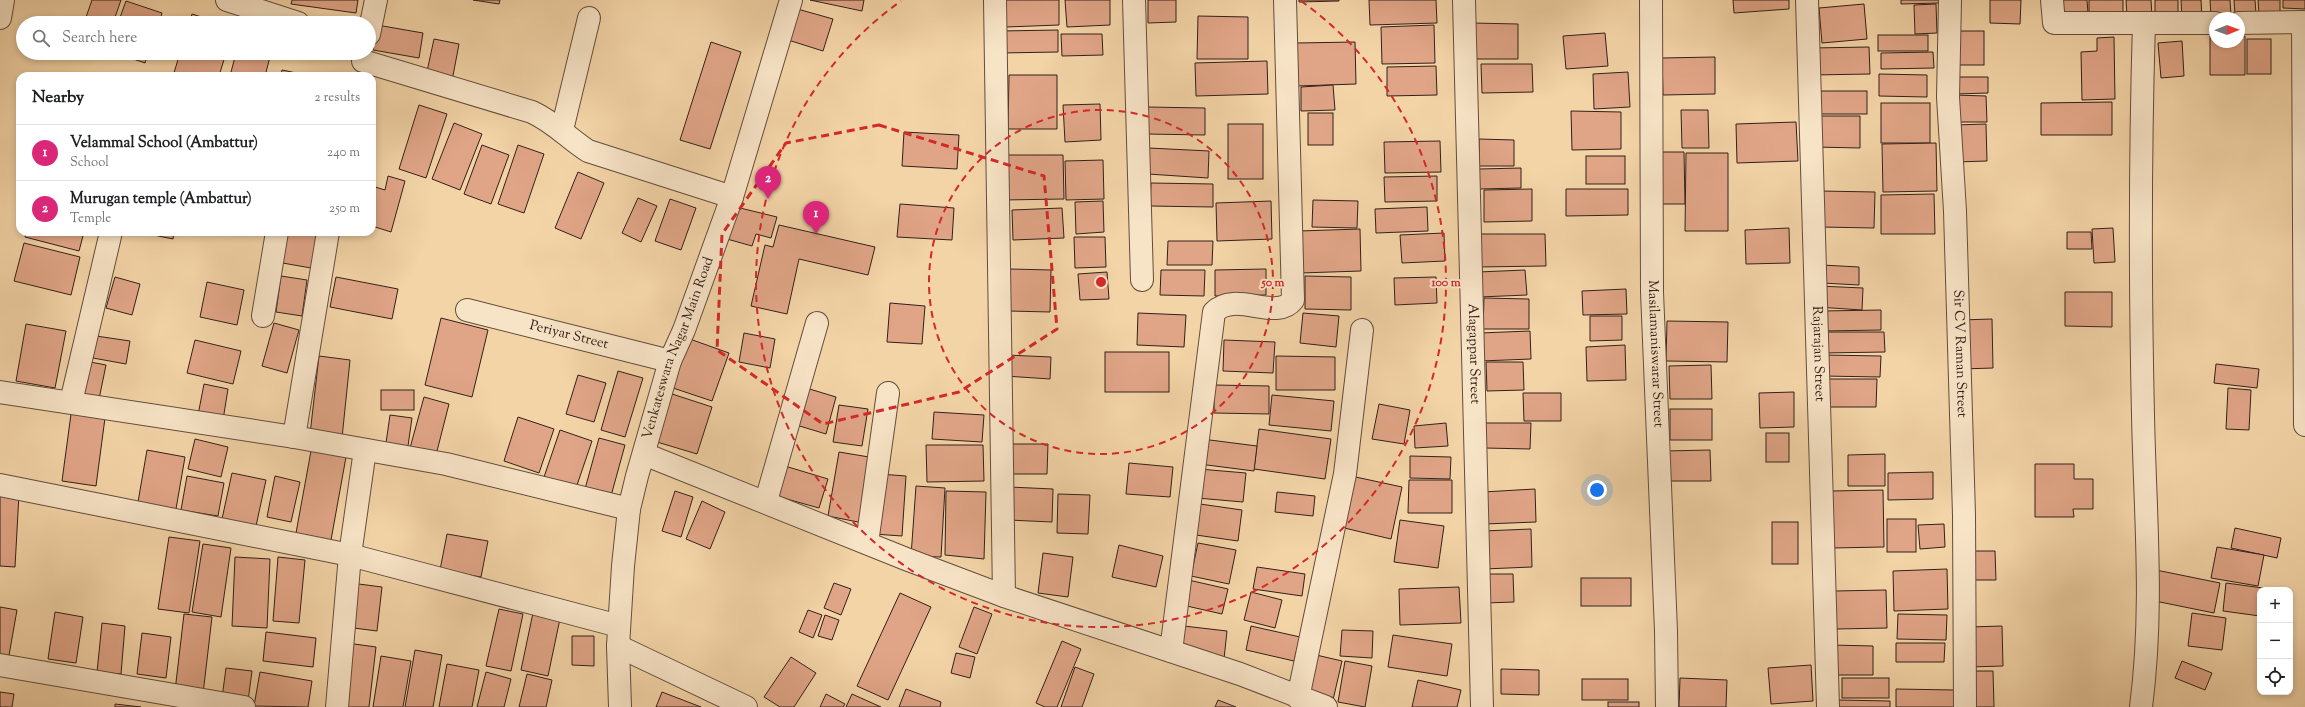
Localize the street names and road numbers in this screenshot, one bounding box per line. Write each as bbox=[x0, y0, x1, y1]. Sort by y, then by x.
street label: Venkateswara Nagar Main Road bbox=[638, 254, 720, 442]
street label: Masilamaniswarar Street bbox=[1642, 280, 1668, 428]
street label: Sir CV Raman Street bbox=[1947, 289, 1971, 418]
street label: Alagappar Street bbox=[1462, 303, 1484, 405]
street label: Rajarajan Street bbox=[1806, 306, 1829, 402]
street label: Periyar Street bbox=[527, 316, 611, 355]

